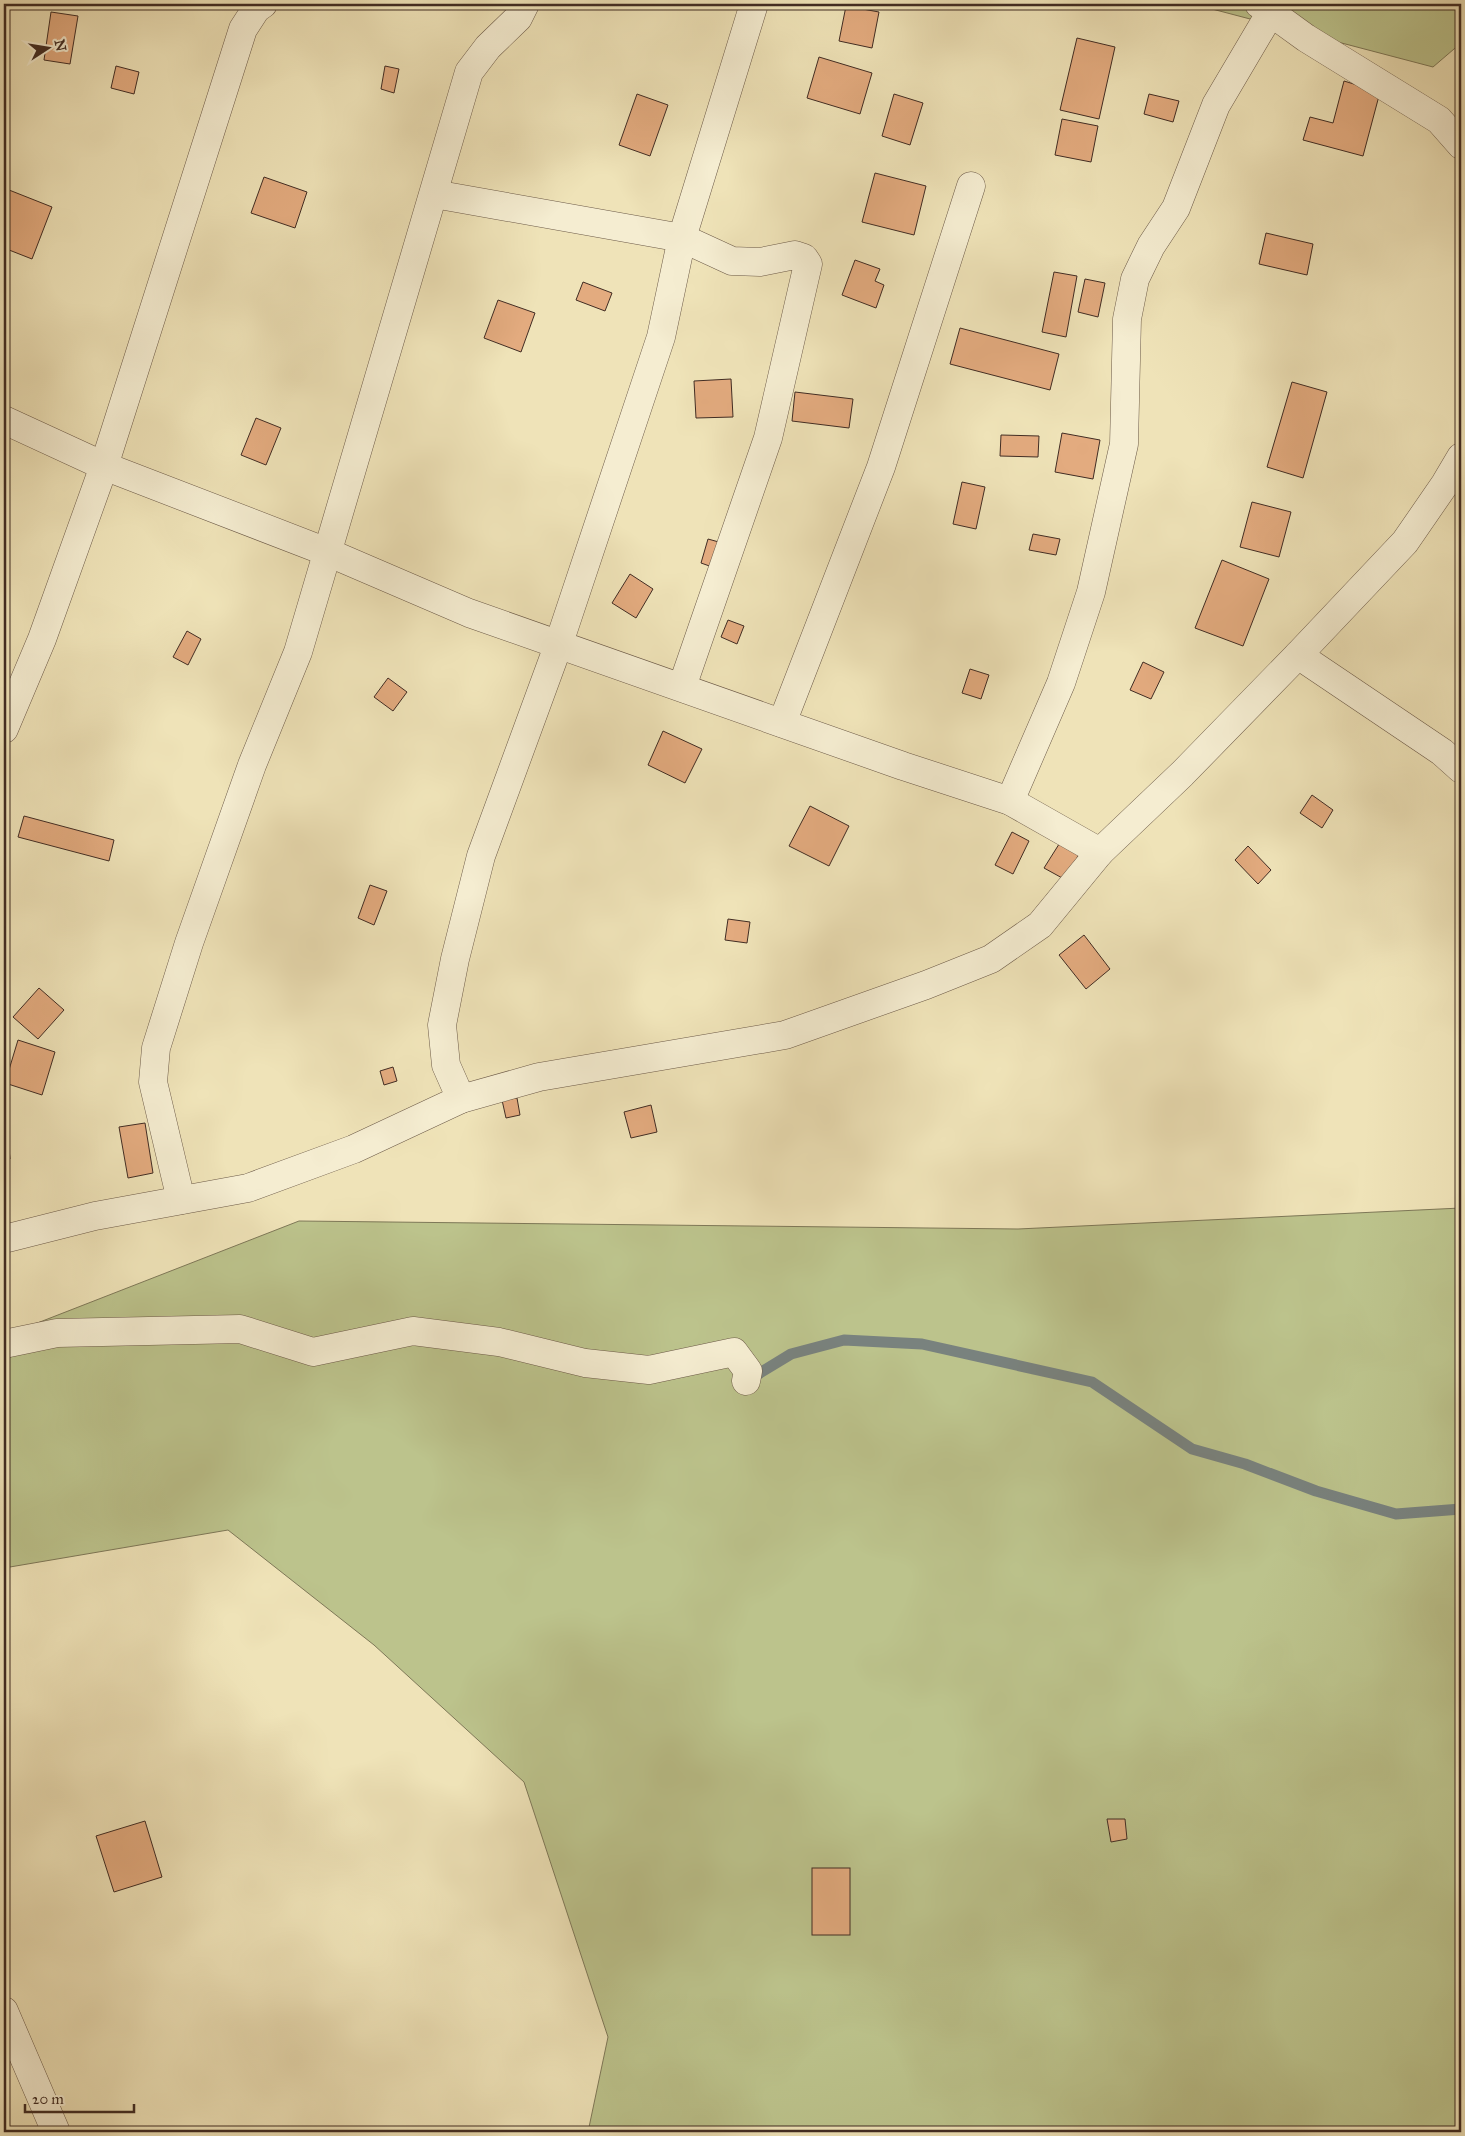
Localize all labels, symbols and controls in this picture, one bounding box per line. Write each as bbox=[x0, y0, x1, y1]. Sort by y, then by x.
north arrow bbox=[22, 22, 72, 72]
text: N bbox=[51, 38, 70, 53]
scale bar bbox=[25, 2081, 134, 2113]
text: 20 m bbox=[32, 2090, 64, 2108]

